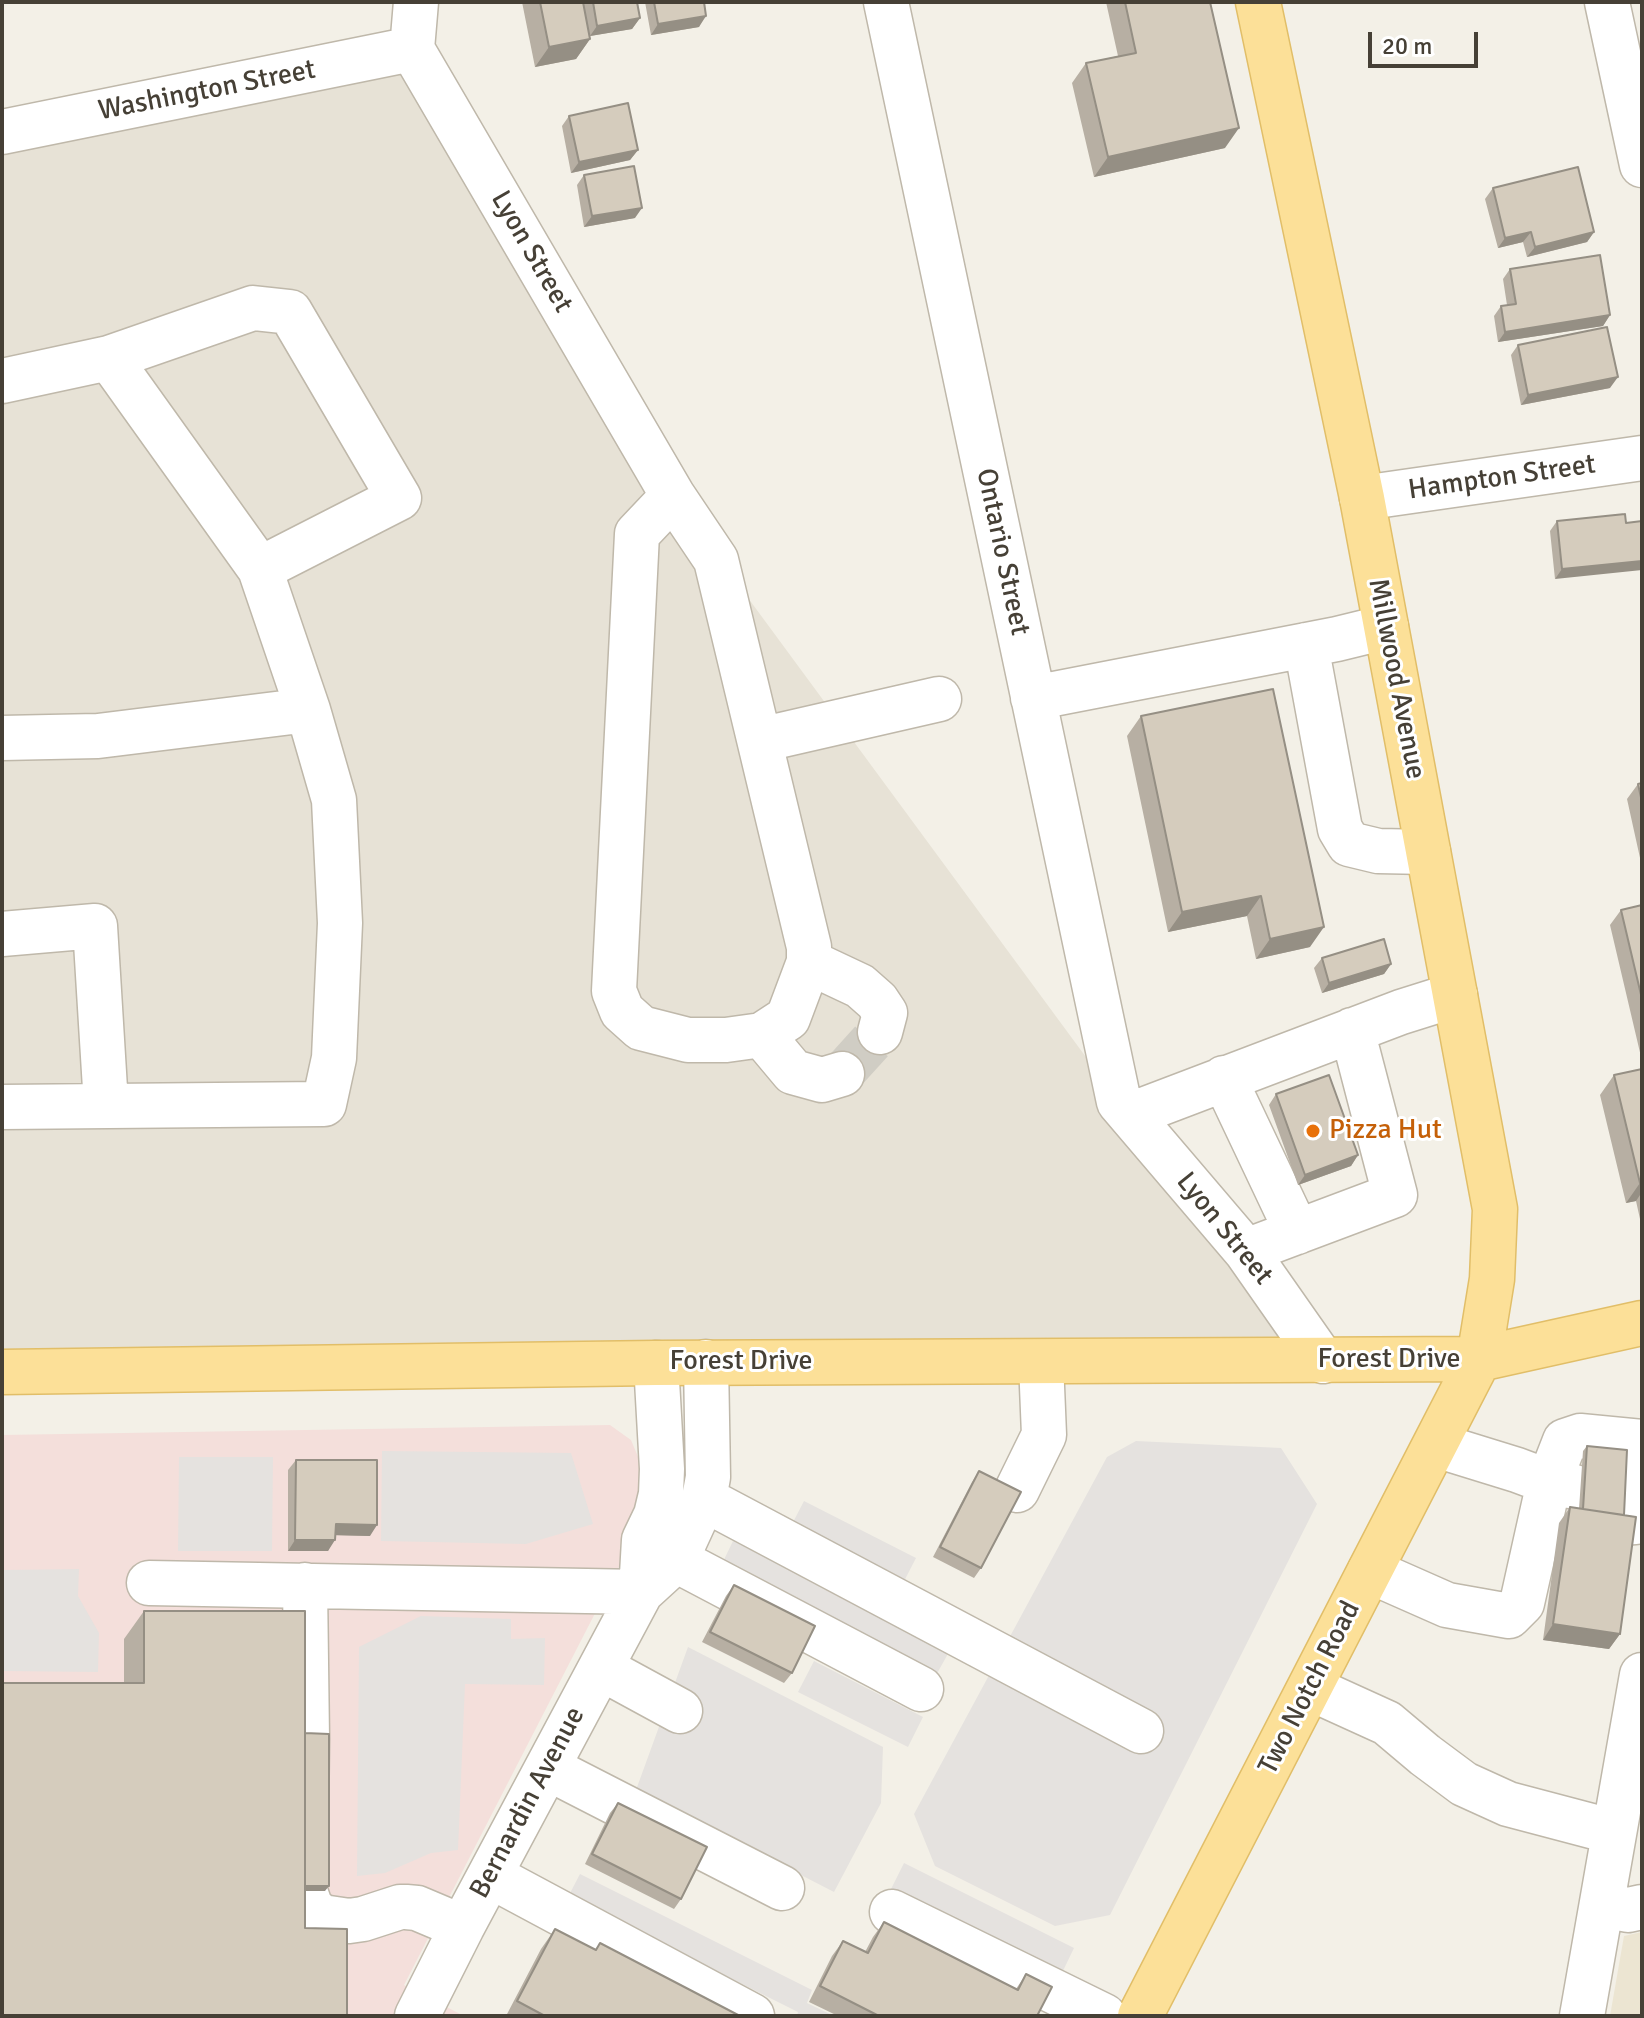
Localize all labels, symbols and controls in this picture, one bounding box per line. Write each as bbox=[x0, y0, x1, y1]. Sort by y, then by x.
scale bar bbox=[1372, 16, 1482, 66]
text: 20 m bbox=[1382, 31, 1432, 61]
street label: Washington Street bbox=[96, 53, 318, 129]
street label: Lyon Street bbox=[483, 185, 579, 319]
street label: Hampton Street bbox=[1406, 448, 1598, 508]
street label: Ontario Street bbox=[968, 465, 1036, 639]
street label: Millwood Avenue bbox=[1360, 576, 1432, 782]
place label: Pizza Hut bbox=[1329, 1114, 1442, 1148]
marker: Pizza Hut bbox=[1304, 1122, 1322, 1140]
street label: Lyon Street bbox=[1168, 1166, 1280, 1292]
street label: Forest Drive bbox=[1318, 1343, 1460, 1377]
street label: Forest Drive bbox=[670, 1345, 812, 1379]
street label: Two Notch Road bbox=[1252, 1596, 1368, 1780]
street label: Bernardin Avenue bbox=[463, 1701, 593, 1905]

